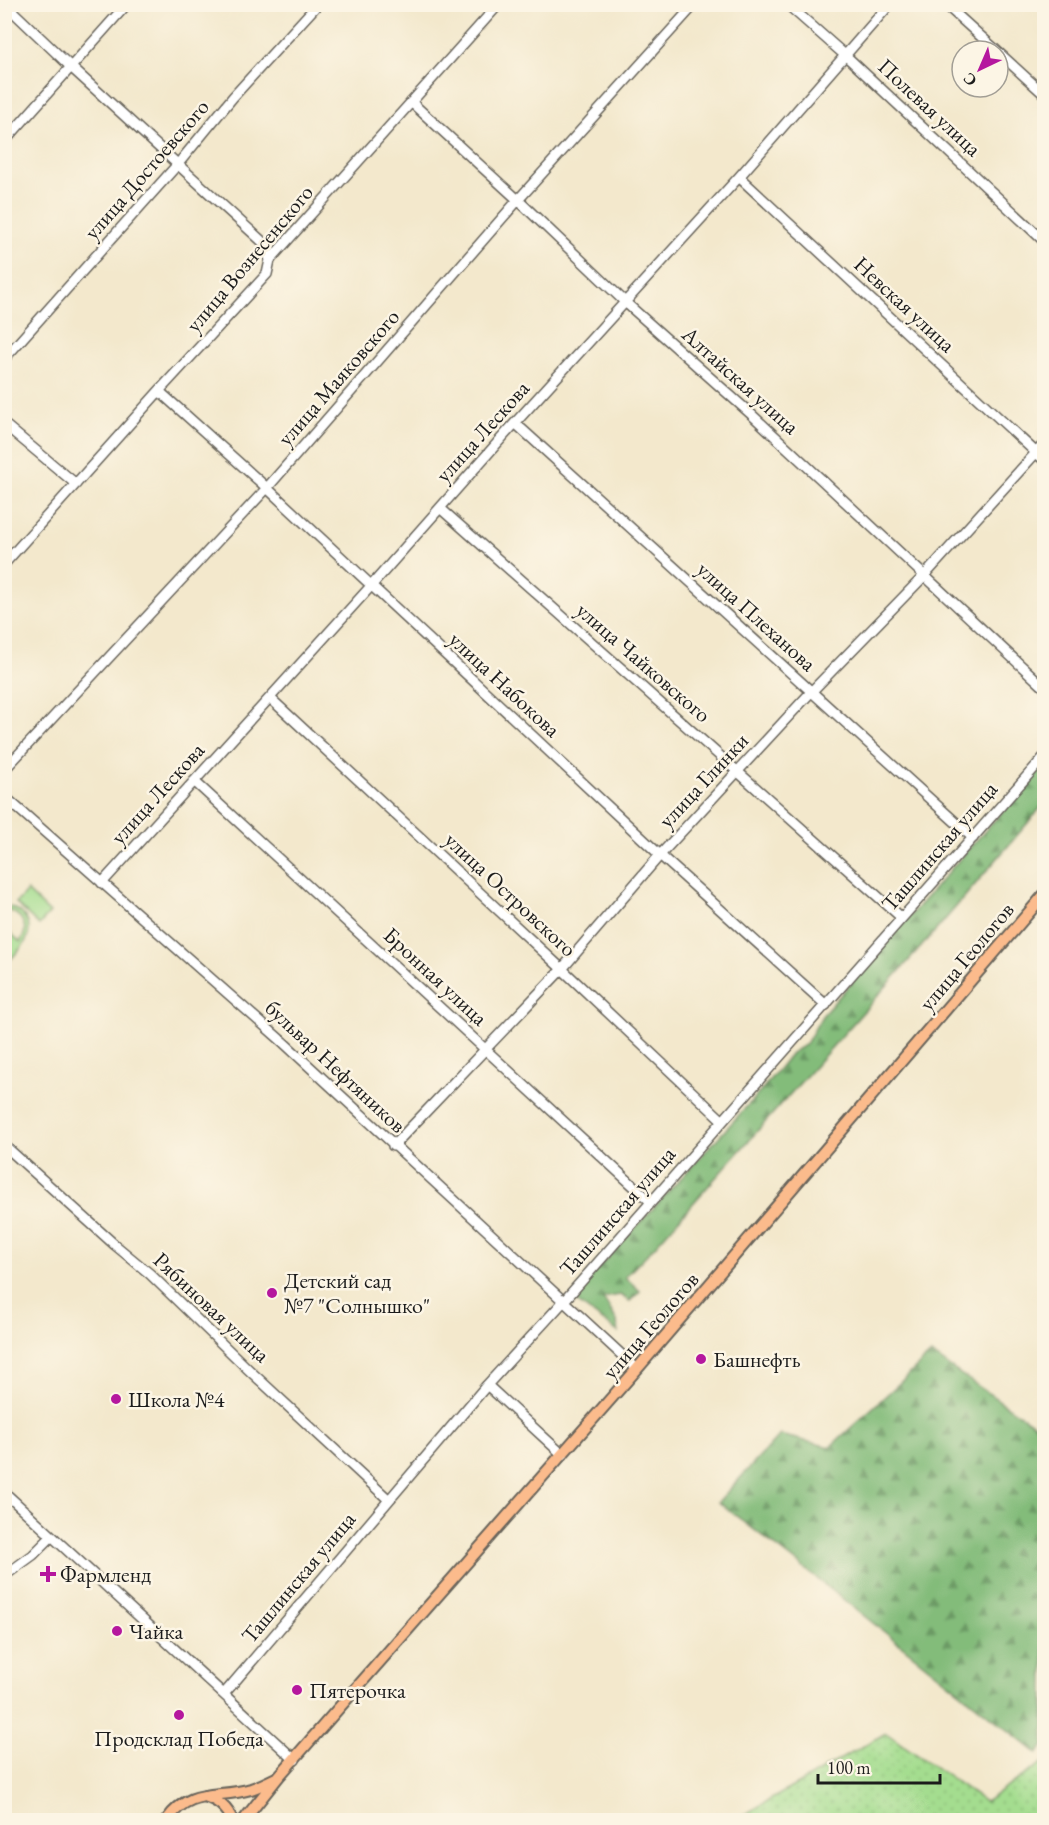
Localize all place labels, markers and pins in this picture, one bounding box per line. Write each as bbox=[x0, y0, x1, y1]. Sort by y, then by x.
place label: Детский сад №7 "Солнышко" bbox=[284, 1266, 430, 1320]
marker: Детский сад №7 "Солнышко" bbox=[265, 1286, 279, 1300]
place label: Башнефть bbox=[713, 1345, 801, 1374]
marker: Башнефть bbox=[694, 1352, 708, 1366]
place label: Школа №4 bbox=[128, 1385, 225, 1414]
marker: Школа №4 bbox=[109, 1392, 123, 1406]
place label: Фармленд bbox=[60, 1560, 151, 1589]
marker: Фармленд bbox=[41, 1567, 55, 1581]
place label: Чайка bbox=[129, 1617, 183, 1646]
marker: Чайка bbox=[110, 1624, 124, 1638]
place label: Пятерочка bbox=[309, 1676, 406, 1705]
marker: Пятерочка bbox=[290, 1683, 304, 1697]
marker: Продсклад Победа bbox=[172, 1708, 186, 1722]
place label: Продсклад Победа bbox=[94, 1724, 264, 1753]

